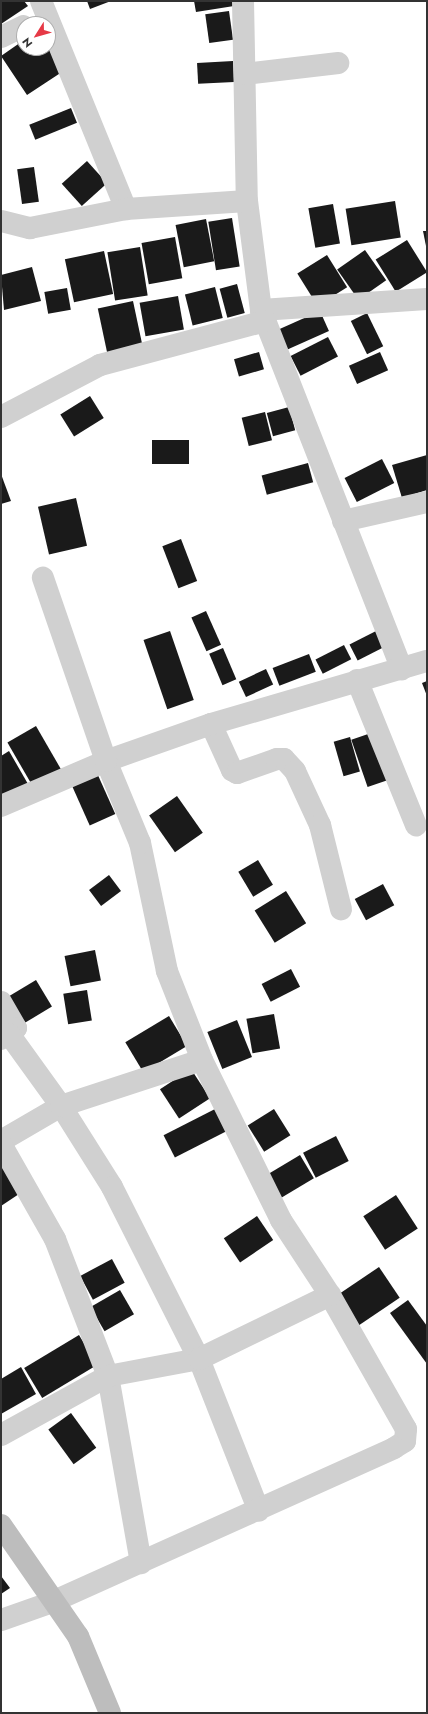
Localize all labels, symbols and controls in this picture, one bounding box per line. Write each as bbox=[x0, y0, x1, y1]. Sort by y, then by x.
north arrow bbox=[16, 16, 56, 56]
text: N bbox=[18, 34, 36, 51]

